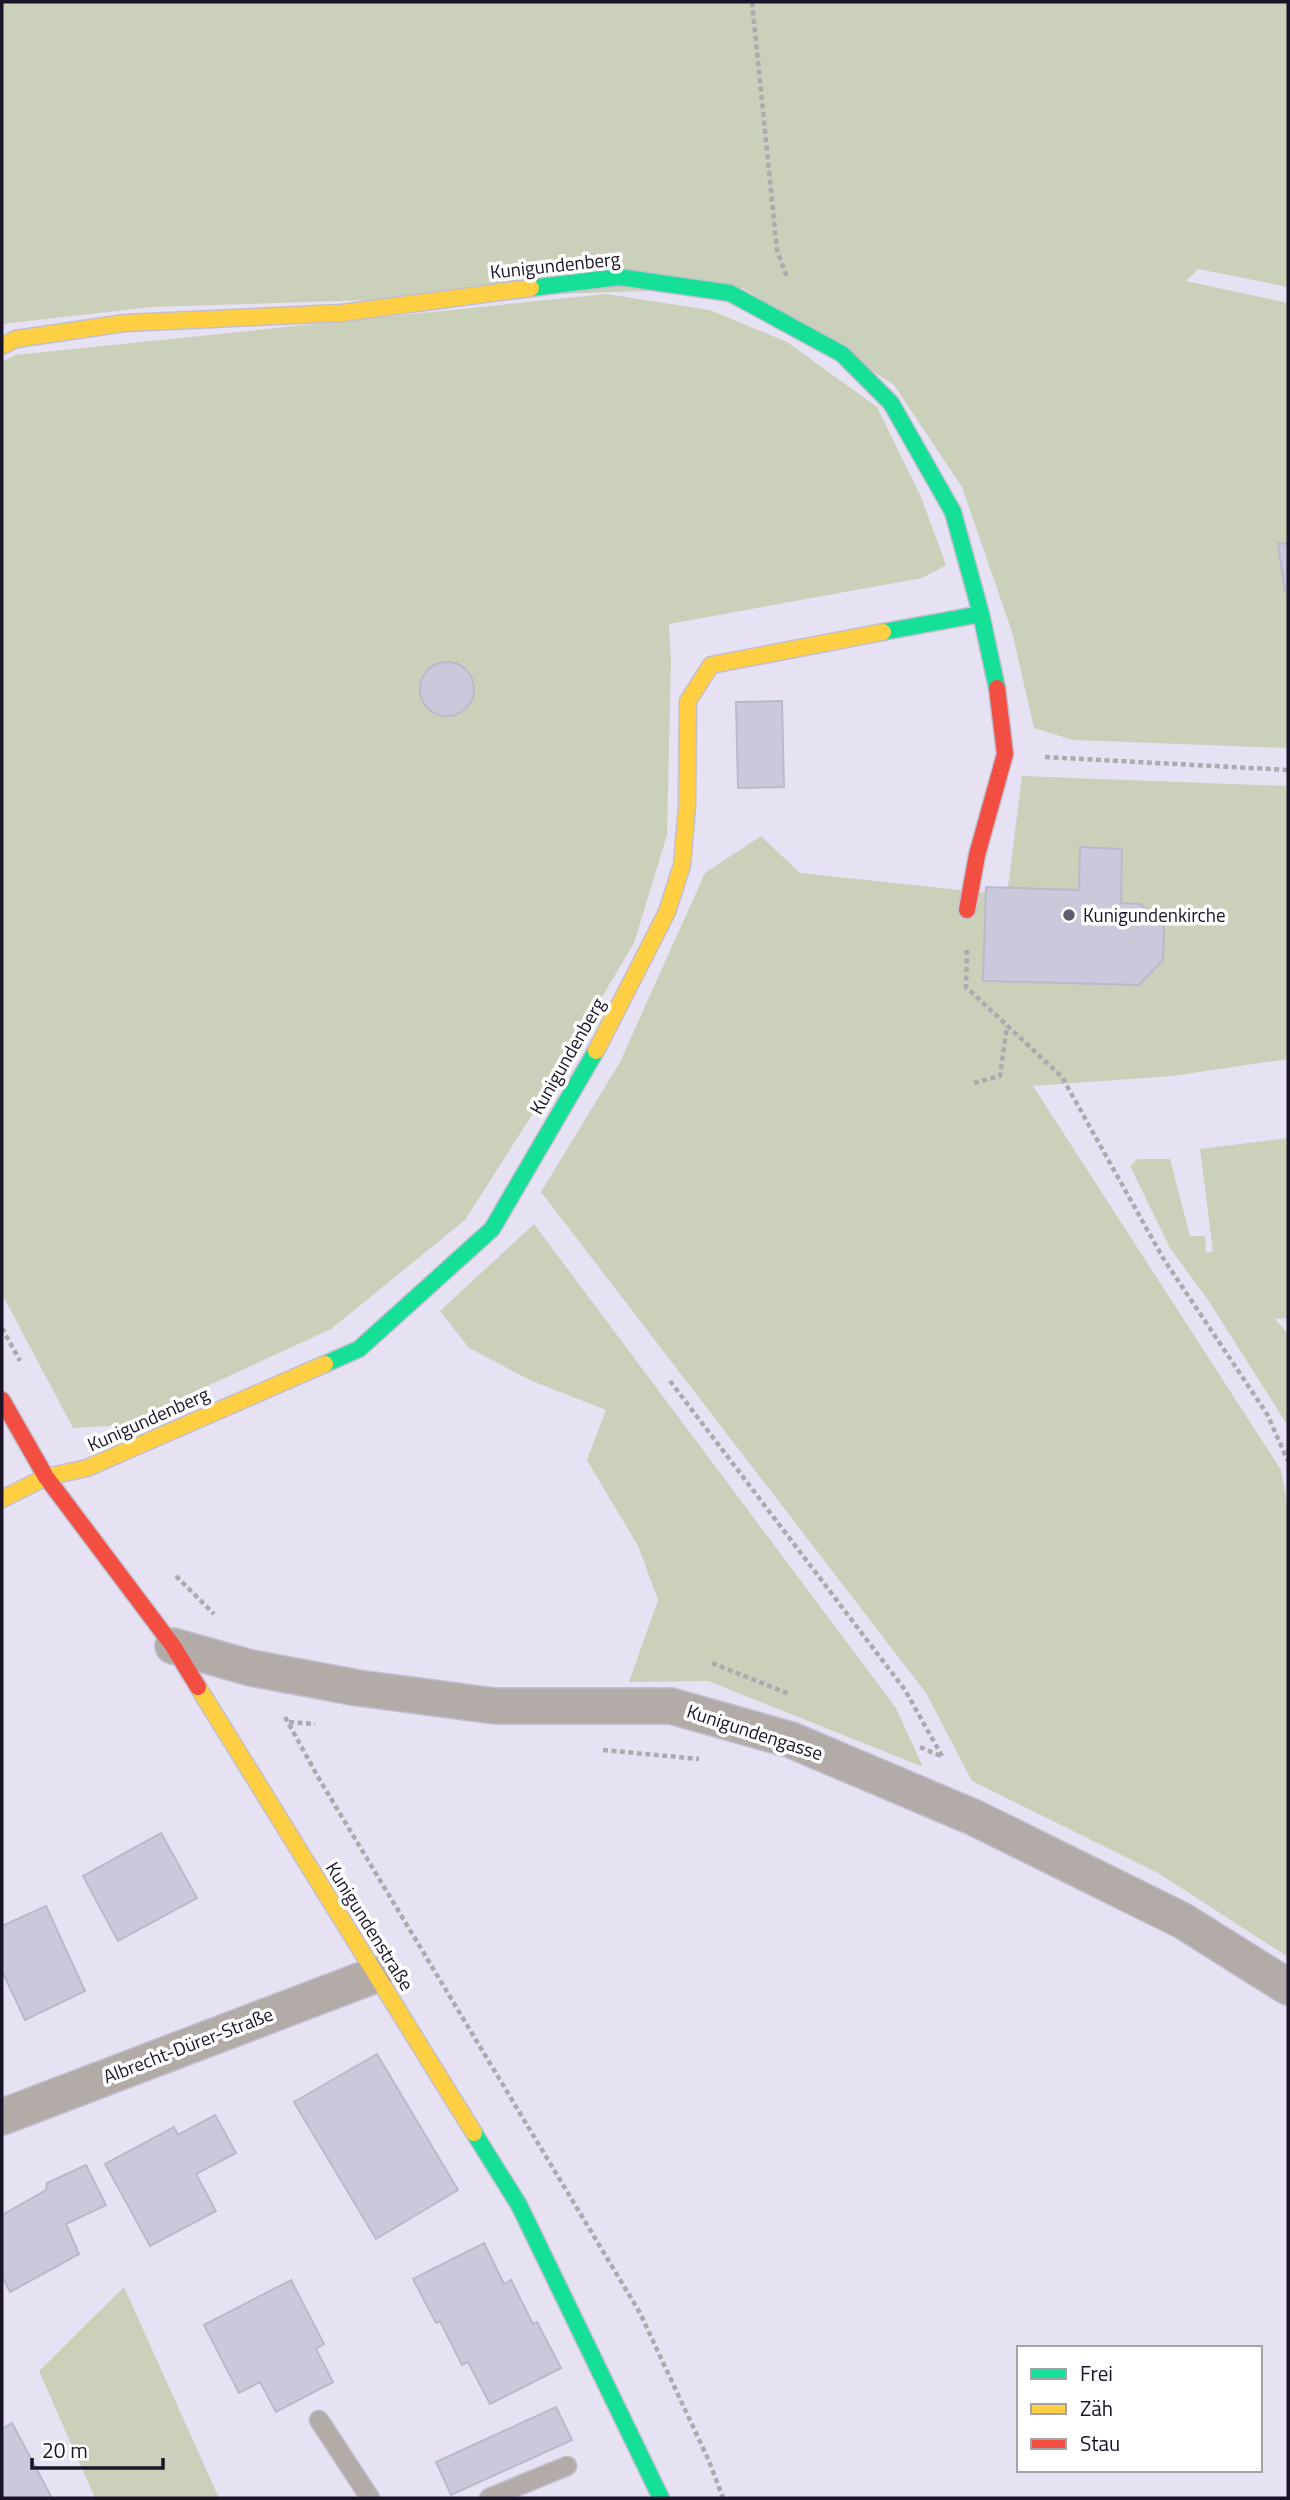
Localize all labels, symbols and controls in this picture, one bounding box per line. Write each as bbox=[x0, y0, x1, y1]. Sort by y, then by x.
street label: Kunigundenberg bbox=[488, 243, 622, 286]
place label: Kunigundenkirche bbox=[1083, 900, 1226, 929]
marker: Kunigundenkirche bbox=[1061, 907, 1077, 923]
street label: Kunigundenberg bbox=[521, 992, 612, 1120]
street label: Kunigundenberg bbox=[82, 1379, 214, 1458]
street label: Kunigundengasse bbox=[683, 1696, 827, 1767]
street label: Kunigundenstraße bbox=[319, 1856, 422, 1996]
street label: Albrecht-Dürer-Straße bbox=[99, 1999, 277, 2090]
legend bbox=[1017, 2346, 1262, 2472]
text: Frei bbox=[1080, 2357, 1113, 2389]
text: Zäh bbox=[1080, 2392, 1113, 2424]
scale bar bbox=[32, 2426, 163, 2470]
text: Stau bbox=[1080, 2427, 1120, 2459]
text: 20 m bbox=[42, 2434, 88, 2466]

